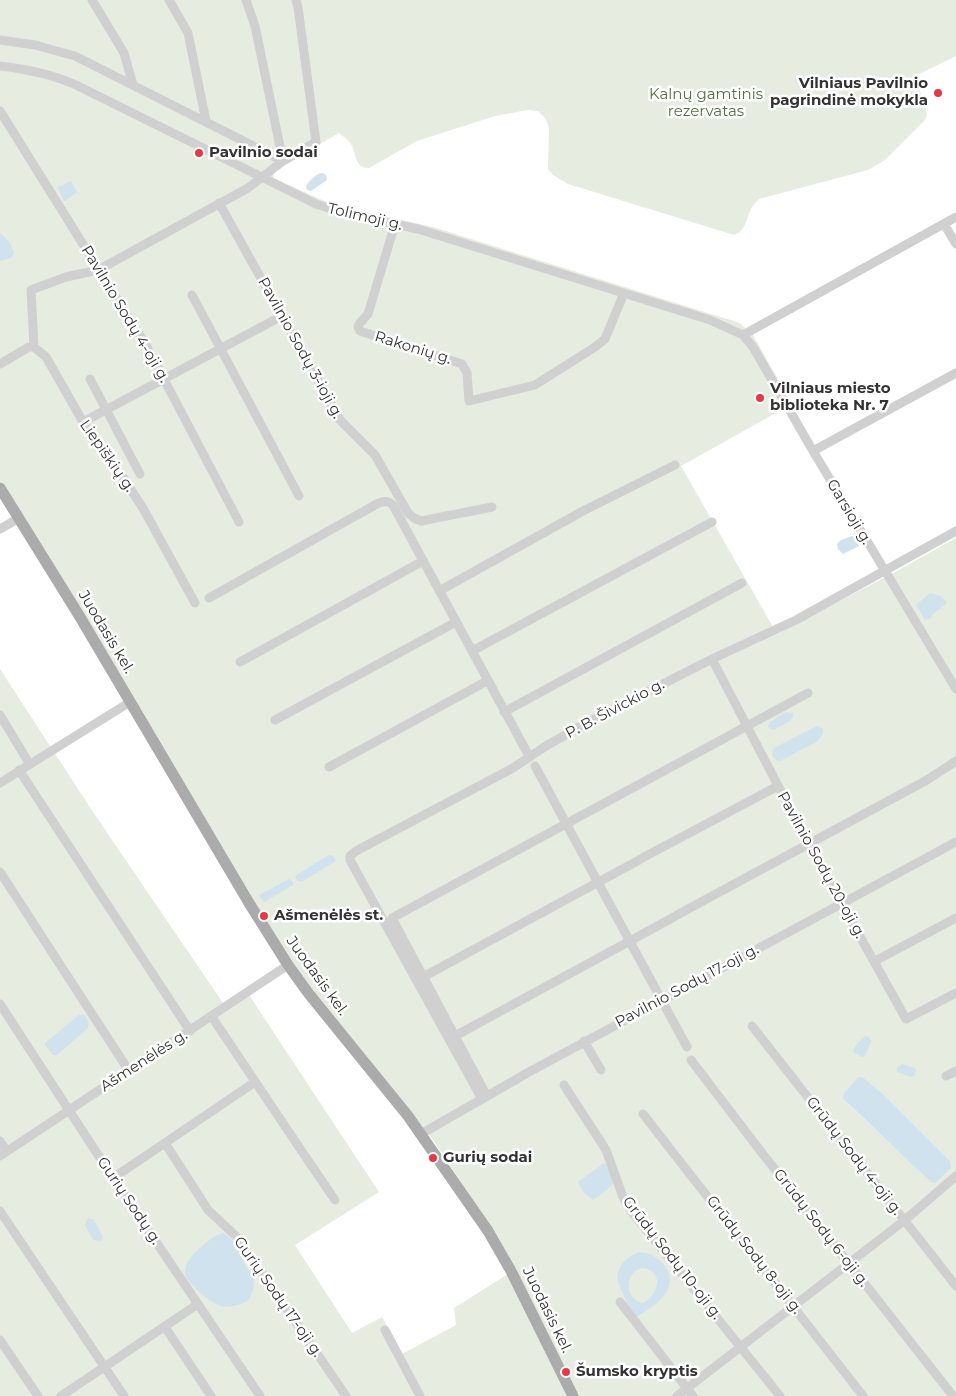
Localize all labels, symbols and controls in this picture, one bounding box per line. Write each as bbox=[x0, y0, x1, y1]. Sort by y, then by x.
place label: Vilniaus Pavilnio pagrindinė mokykla bbox=[770, 75, 928, 110]
park label: Kalnų gamtinis rezervatas bbox=[649, 86, 763, 121]
marker: Vilniaus Pavilnio pagrindinė mokykla bbox=[932, 87, 944, 99]
place label: Pavilnio sodai bbox=[209, 144, 318, 162]
marker: Pavilnio sodai bbox=[193, 147, 205, 159]
street label: Tolimoji g. bbox=[326, 200, 404, 234]
street label: Pavilnio Sodų 4-oji g. bbox=[77, 242, 173, 386]
street label: Pavilnio Sodų 3-ioji g. bbox=[254, 274, 346, 422]
street label: Rakonių g. bbox=[372, 328, 454, 368]
place label: Vilniaus miesto biblioteka Nr. 7 bbox=[770, 380, 891, 415]
marker: Vilniaus miesto biblioteka Nr. 7 bbox=[754, 392, 766, 404]
street label: Liepiškių g. bbox=[76, 416, 138, 496]
street label: Garsioji g. bbox=[823, 476, 875, 548]
street label: Juodasis kel. bbox=[74, 587, 138, 677]
street label: P. B. Šivickio g. bbox=[562, 675, 668, 743]
street label: Pavilnio Sodų 20-oji g. bbox=[773, 788, 869, 942]
place label: Ašmenėlės st. bbox=[274, 907, 383, 925]
marker: Ašmenėlės st. bbox=[258, 910, 270, 922]
street label: Juodasis kel. bbox=[282, 933, 352, 1019]
street label: Pavilnio Sodų 17-oji g. bbox=[612, 940, 762, 1032]
street label: Ašmenėlės g. bbox=[97, 1026, 191, 1096]
street label: Grūdų Sodų 4-oji g. bbox=[802, 1093, 906, 1219]
place label: Gurių sodai bbox=[443, 1149, 532, 1167]
marker: Gurių sodai bbox=[427, 1152, 439, 1164]
street label: Gurių Sodų g. bbox=[93, 1154, 165, 1248]
street label: Grūdų Sodų 6-oji g. bbox=[769, 1165, 873, 1291]
street label: Grūdų Sodų 8-oji g. bbox=[702, 1192, 806, 1318]
street label: Grūdų Sodų 10-oji g. bbox=[618, 1193, 726, 1323]
street label: Gurių Sodų 17-oji g. bbox=[230, 1233, 326, 1361]
street label: Juodasis kel. bbox=[518, 1264, 576, 1356]
place label: Šumsko kryptis bbox=[576, 1363, 698, 1381]
marker: Šumsko kryptis bbox=[560, 1366, 572, 1378]

